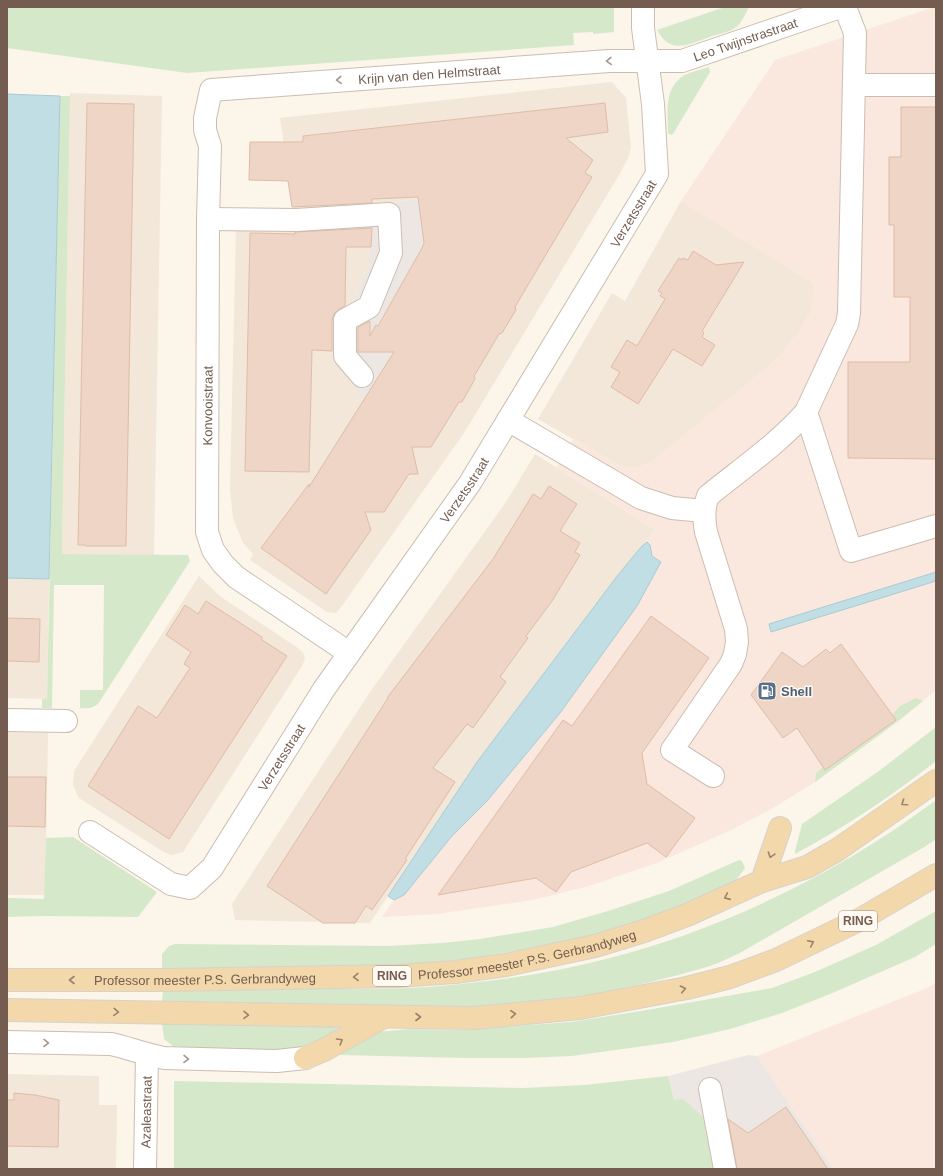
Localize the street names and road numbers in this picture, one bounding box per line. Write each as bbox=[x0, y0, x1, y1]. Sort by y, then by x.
street label: Leo Twijnstrastraat bbox=[691, 15, 800, 64]
street label: Krijn van den Helmstraat bbox=[358, 61, 501, 87]
street label: Verzetsstraat bbox=[607, 177, 659, 250]
street label: Konvooistraat bbox=[200, 366, 215, 446]
street label: Verzetsstraat bbox=[437, 454, 492, 526]
street label: Verzetsstraat bbox=[255, 721, 308, 793]
road number: RING bbox=[839, 911, 877, 931]
street label: Professor meester P.S. Gerbrandyweg bbox=[417, 926, 638, 982]
road number: RING bbox=[373, 966, 411, 986]
street label: Professor meester P.S. Gerbrandyweg bbox=[94, 970, 316, 988]
street label: Azaleastraat bbox=[138, 1075, 154, 1148]

